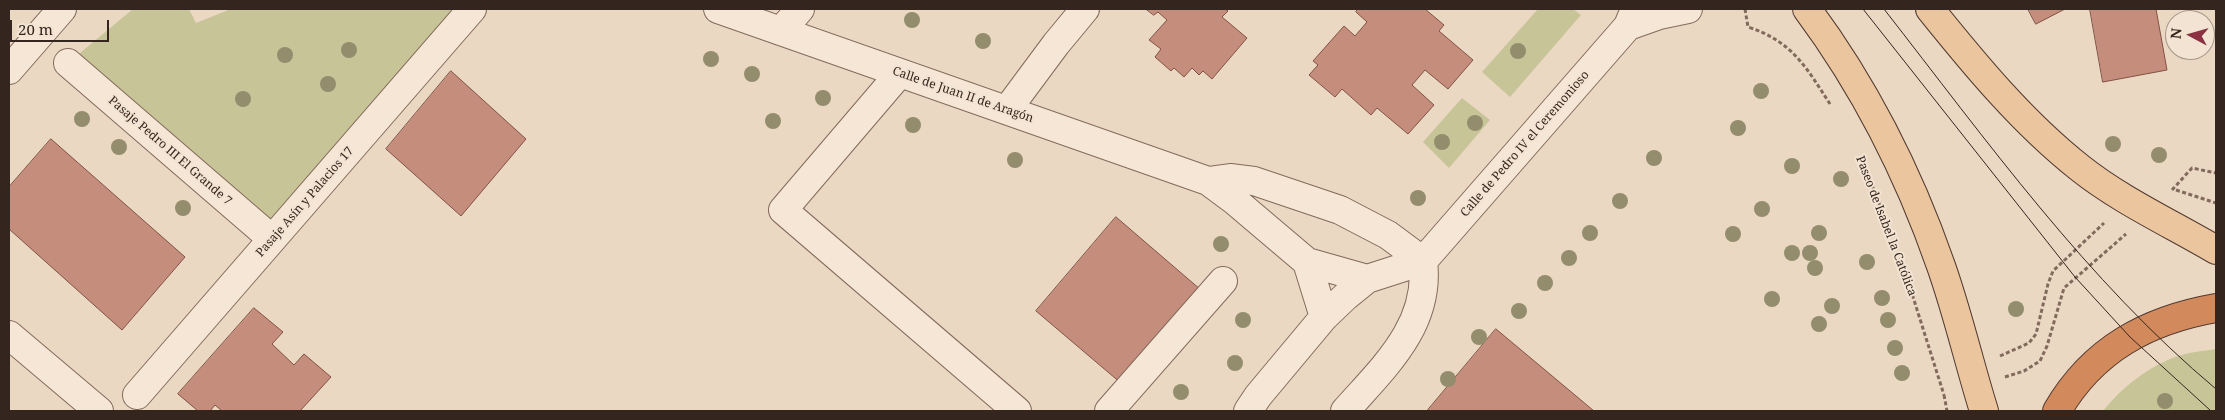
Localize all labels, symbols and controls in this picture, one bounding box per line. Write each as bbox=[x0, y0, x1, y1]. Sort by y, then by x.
scale bar bbox=[12, 10, 111, 42]
north arrow bbox=[2165, 10, 2215, 60]
text: 20 m bbox=[18, 19, 53, 39]
text: N bbox=[2166, 27, 2186, 40]
street label: Calle de Juan II de Aragón bbox=[891, 64, 1035, 126]
street label: Calle de Pedro IV el Ceremonioso bbox=[1458, 68, 1592, 220]
street label: Pasaje Pedro III El Grande 7 bbox=[105, 93, 235, 209]
street label: Pasaje Asín y Palacios 17 bbox=[253, 144, 357, 260]
street label: Paseo de Isabel la Católica bbox=[1853, 154, 1919, 298]

